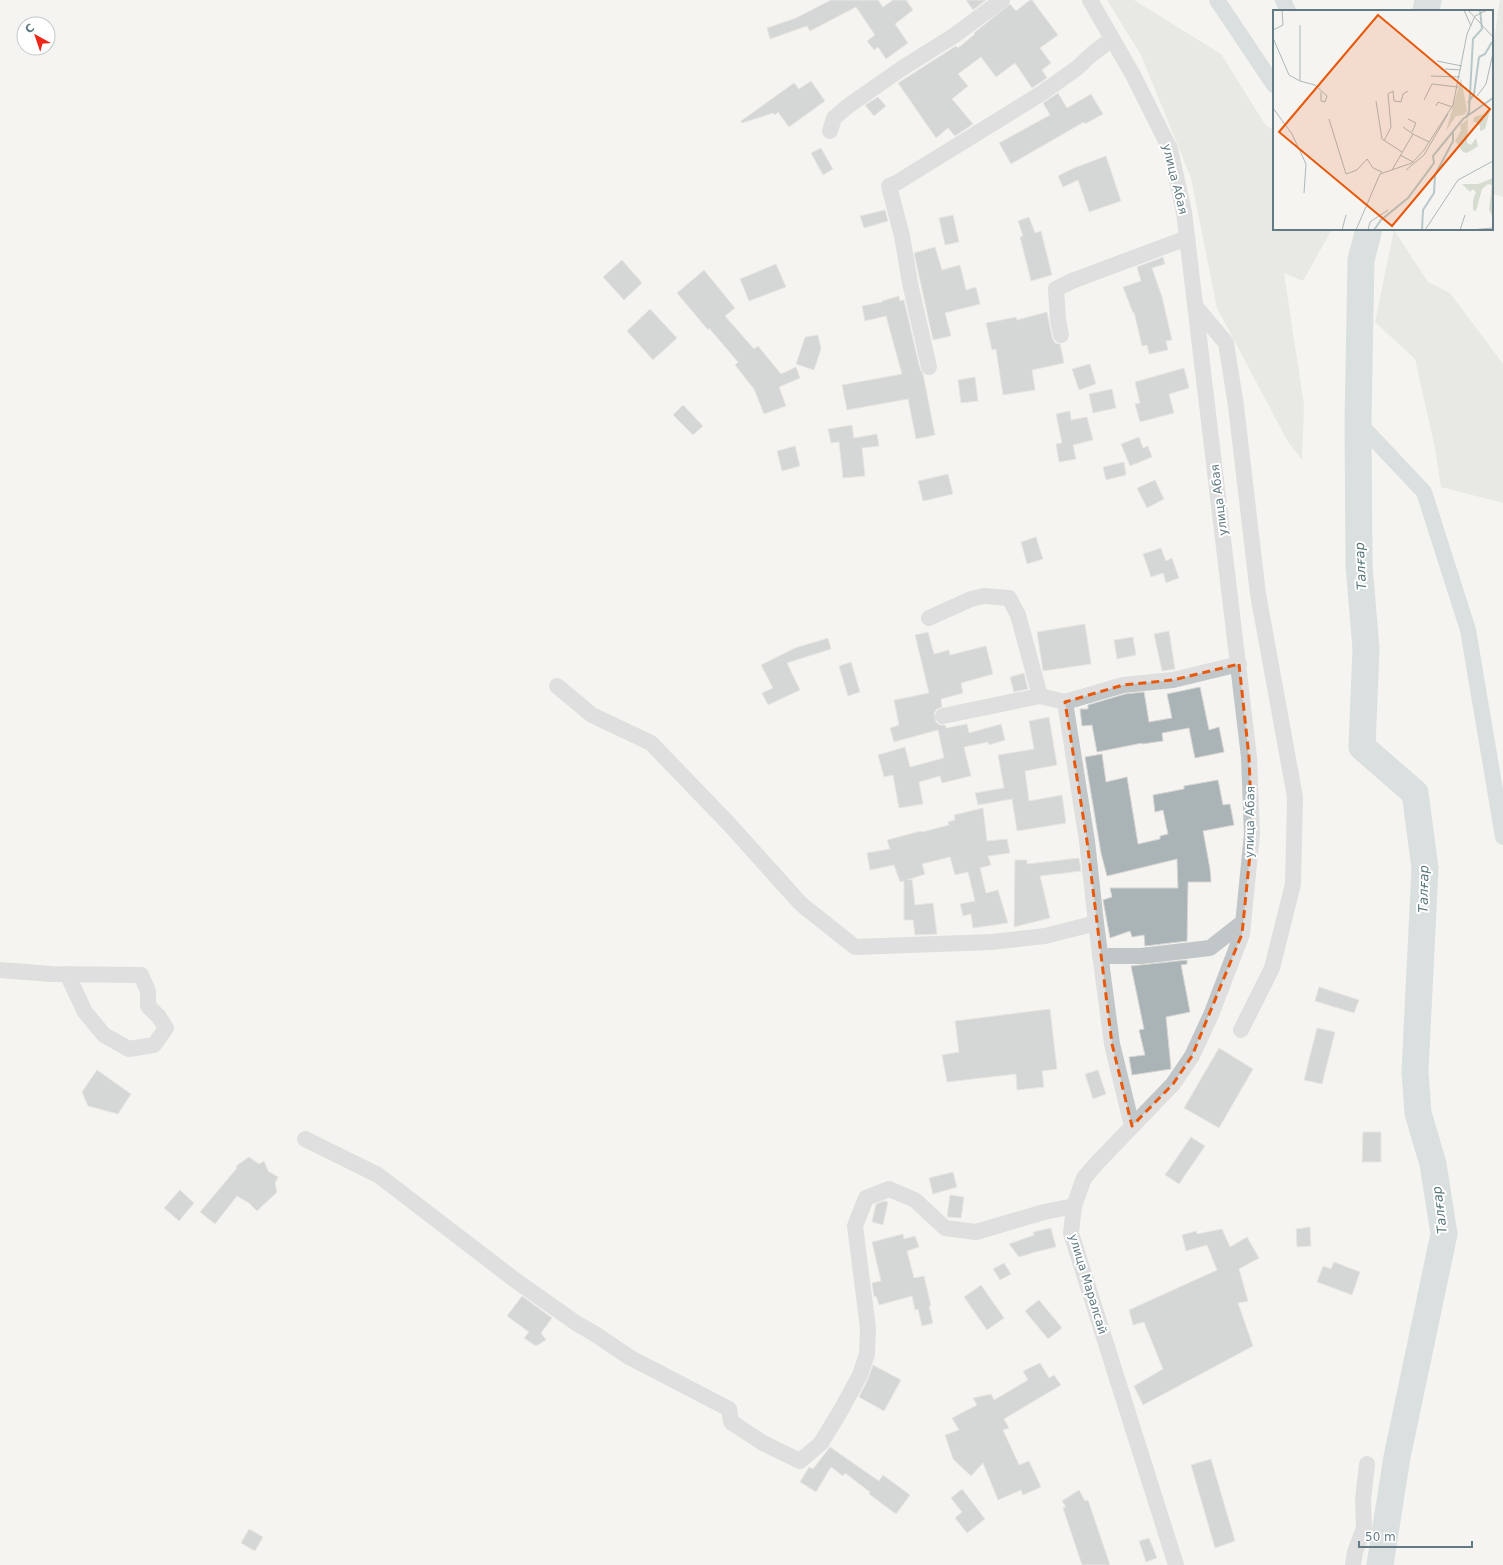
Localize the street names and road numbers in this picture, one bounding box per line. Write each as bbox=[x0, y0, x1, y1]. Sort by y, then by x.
street label: улица Абая bbox=[1159, 142, 1191, 216]
street label: улица Абая bbox=[1208, 463, 1230, 537]
street label: улица Абая bbox=[1242, 786, 1258, 858]
street label: улица Маралсай bbox=[1066, 1232, 1110, 1336]

